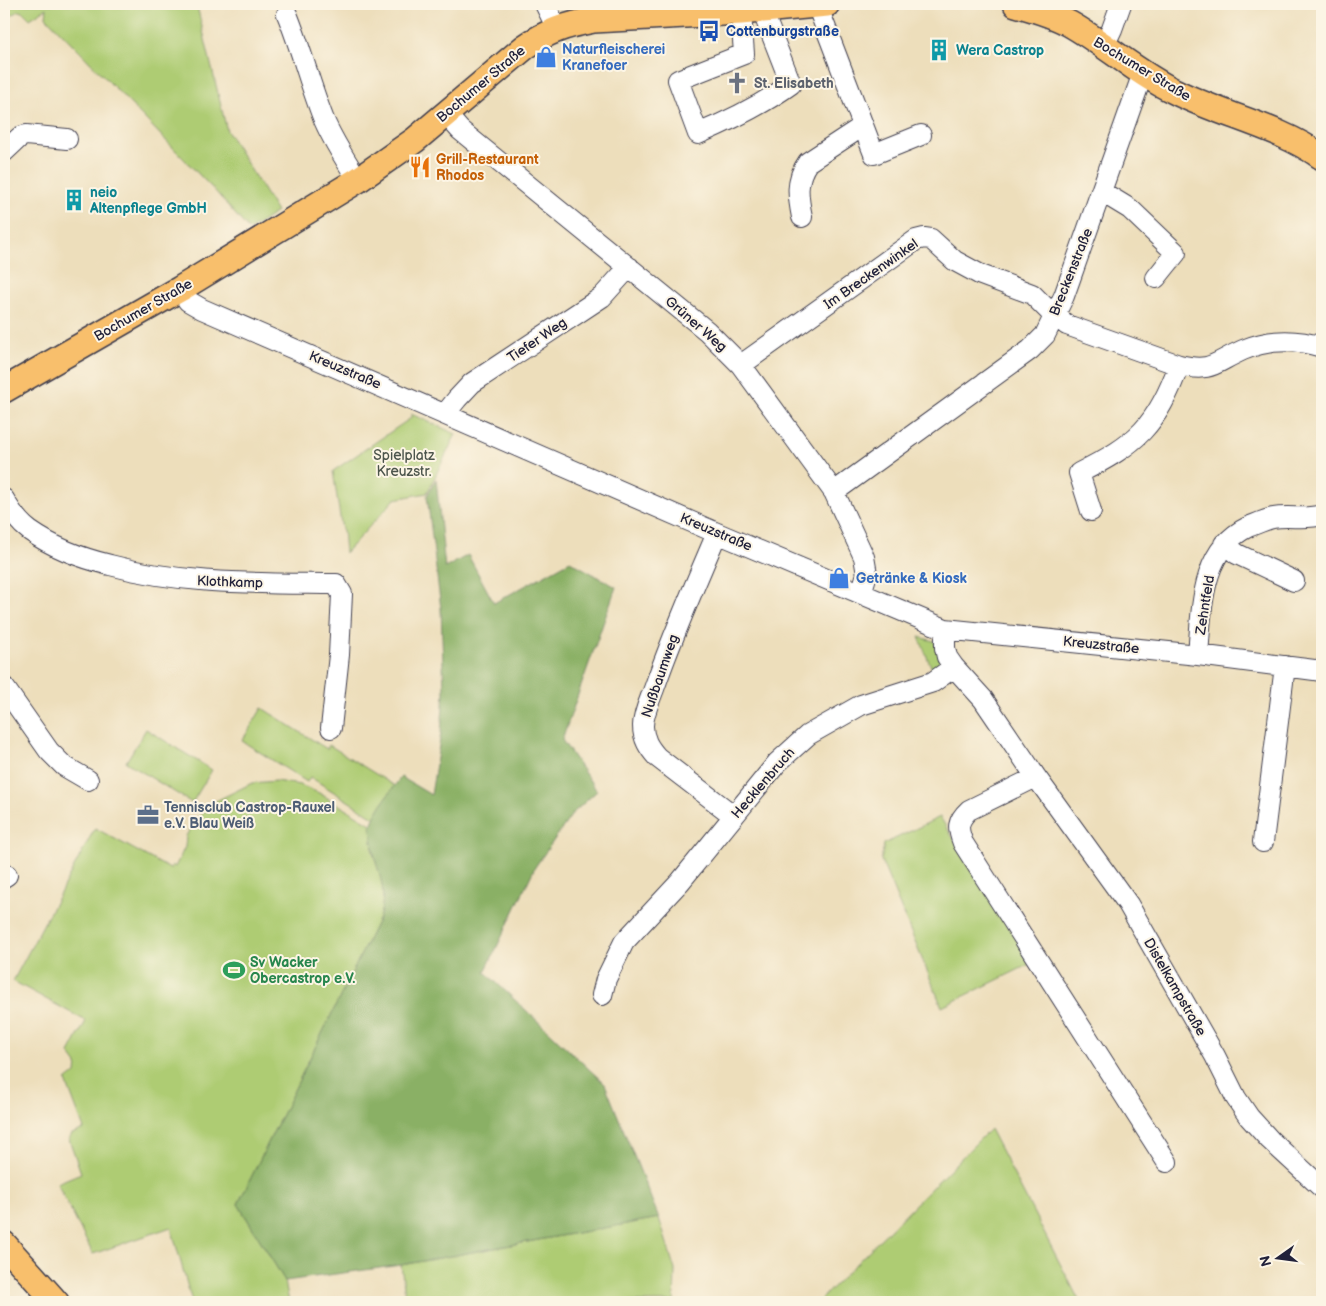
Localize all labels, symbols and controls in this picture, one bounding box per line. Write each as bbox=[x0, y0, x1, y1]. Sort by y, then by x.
bus stop icon: Cottenburgstraße bbox=[696, 18, 722, 44]
place label: Cottenburgstraße bbox=[726, 23, 839, 40]
street label: Bochumer Straße bbox=[1090, 33, 1194, 105]
building icon: Wera Castrop bbox=[926, 37, 952, 63]
place label: Naturfleischerei Kranefoer bbox=[562, 41, 665, 74]
street label: Bochumer Straße bbox=[433, 42, 529, 126]
place label: Wera Castrop bbox=[956, 42, 1044, 59]
shop icon: Naturfleischerei Kranefoer bbox=[533, 44, 559, 70]
church icon: St. Elisabeth bbox=[724, 70, 750, 96]
place label: St. Elisabeth bbox=[754, 75, 834, 92]
place label: Grill-Restaurant Rhodos bbox=[436, 151, 539, 184]
restaurant icon: Grill-Restaurant Rhodos bbox=[407, 154, 433, 180]
place label: neio Altenpflege GmbH bbox=[89, 184, 207, 217]
building icon: neio Altenpflege GmbH bbox=[61, 187, 87, 213]
street label: Breckenstraße bbox=[1046, 226, 1096, 318]
street label: Im Breckenwinkel bbox=[821, 235, 921, 313]
street label: Bochumer Straße bbox=[91, 275, 195, 345]
street label: Grüner Weg bbox=[662, 293, 730, 355]
street label: Tiefer Weg bbox=[504, 314, 570, 366]
street label: Kreuzstraße bbox=[306, 347, 384, 393]
park label: Spielplatz Kreuzstr. bbox=[373, 447, 435, 480]
street label: Kreuzstraße bbox=[677, 509, 755, 555]
shop icon: Getränke & Kiosk bbox=[826, 565, 852, 591]
place label: Getränke & Kiosk bbox=[856, 570, 968, 587]
street label: Klothkamp bbox=[197, 572, 263, 592]
street label: Zehntfeld bbox=[1192, 574, 1218, 637]
street label: Nußbaumweg bbox=[638, 632, 682, 720]
street label: Kreuzstraße bbox=[1062, 633, 1140, 657]
street label: Hecklenbruch bbox=[728, 744, 798, 822]
place label: Tennisclub Castrop-Rauxel e.V. Blau Weiß bbox=[164, 799, 335, 832]
office icon: Tennisclub Castrop-Rauxel e.V. Blau Weiß bbox=[135, 802, 161, 828]
street label: Distelkampstraße bbox=[1140, 935, 1210, 1039]
place label: Sv Wacker Obercastrop e.V. bbox=[250, 954, 355, 987]
sports icon: Sv Wacker Obercastrop e.V. bbox=[221, 957, 247, 983]
north arrow bbox=[1254, 1234, 1304, 1284]
text: N bbox=[1256, 1254, 1275, 1268]

